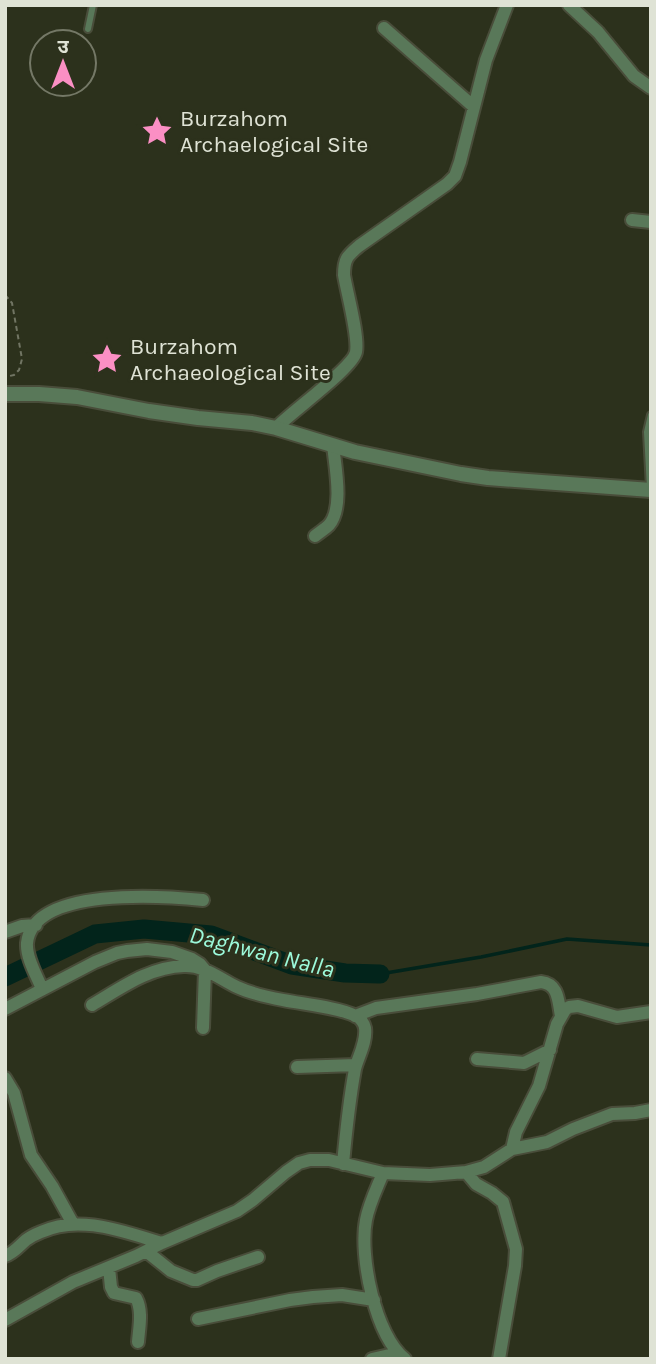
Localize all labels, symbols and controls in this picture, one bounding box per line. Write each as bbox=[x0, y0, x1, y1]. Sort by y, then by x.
north arrow bbox=[28, 28, 98, 98]
text: उ bbox=[57, 36, 69, 58]
place label: Burzahom Archaelogical Site bbox=[180, 105, 368, 158]
place icon: Burzahom Archaelogical Site bbox=[140, 114, 174, 148]
place label: Burzahom Archaeological Site bbox=[130, 333, 331, 386]
place icon: Burzahom Archaeological Site bbox=[90, 342, 124, 376]
water label: Daghwan Nalla bbox=[187, 920, 337, 984]

